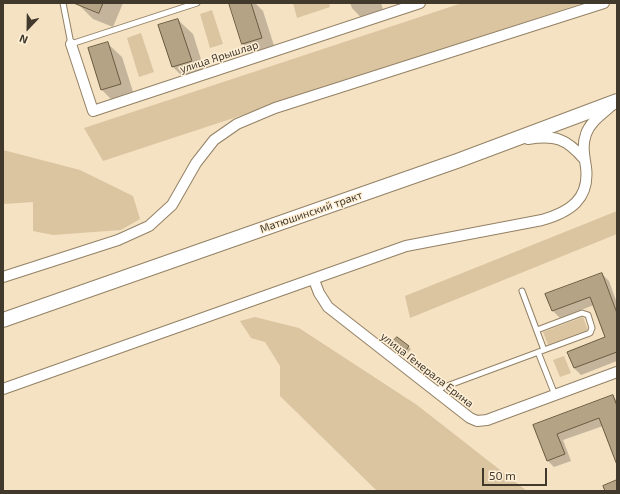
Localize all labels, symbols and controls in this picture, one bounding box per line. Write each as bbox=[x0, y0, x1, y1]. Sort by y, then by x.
north arrow bbox=[8, 8, 48, 48]
text: N bbox=[17, 32, 29, 47]
street label: улица Ярышлар bbox=[178, 38, 260, 76]
street label: Матюшинский тракт bbox=[258, 188, 364, 236]
street label: улица Генерала Ерина bbox=[378, 330, 476, 410]
scale bar bbox=[484, 460, 549, 486]
text: 50 m bbox=[489, 468, 516, 482]

